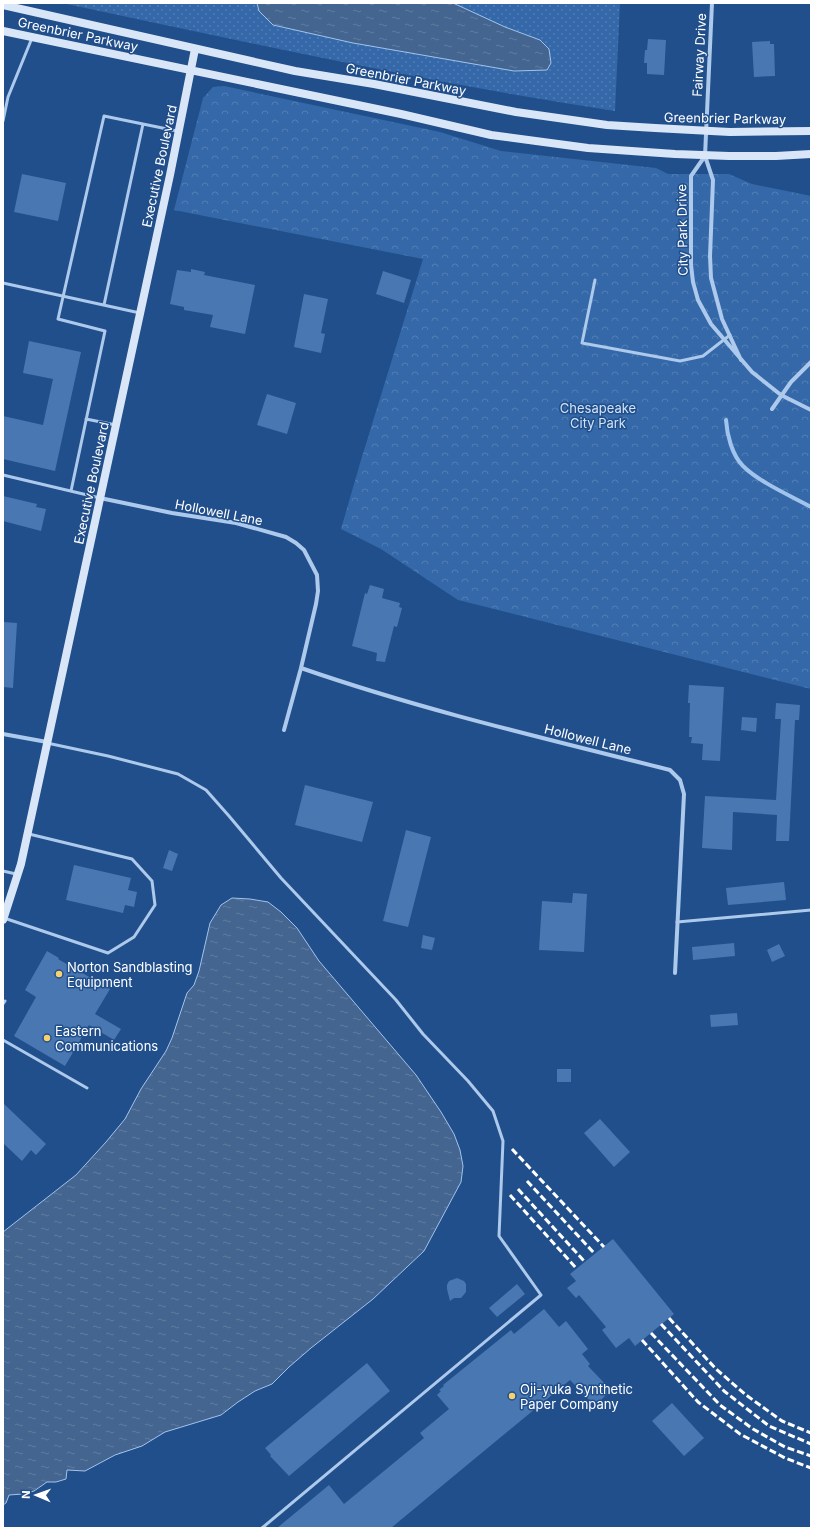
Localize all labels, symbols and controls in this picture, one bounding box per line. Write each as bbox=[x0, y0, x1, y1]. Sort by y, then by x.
street label: Greenbrier Parkway bbox=[16, 13, 140, 55]
street label: Fairway Drive bbox=[689, 13, 709, 97]
street label: Greenbrier Parkway bbox=[344, 59, 468, 99]
street label: Executive Boulevard bbox=[138, 103, 180, 229]
street label: Greenbrier Parkway bbox=[664, 109, 786, 127]
street label: City Park Drive bbox=[673, 184, 691, 276]
park label: Chesapeake City Park bbox=[560, 400, 636, 431]
street label: Executive Boulevard bbox=[70, 420, 112, 546]
street label: Hollowell Lane bbox=[174, 496, 264, 528]
street label: Hollowell Lane bbox=[543, 720, 633, 758]
place label: Norton Sandblasting Equipment bbox=[67, 959, 193, 990]
marker: Norton Sandblasting Equipment bbox=[54, 969, 64, 979]
place label: Eastern Communications bbox=[55, 1023, 158, 1054]
marker: Eastern Communications bbox=[42, 1033, 52, 1043]
place label: Oji-yuka Synthetic Paper Company bbox=[520, 1381, 633, 1412]
marker: Oji-yuka Synthetic Paper Company bbox=[507, 1391, 517, 1401]
north arrow bbox=[16, 1475, 56, 1515]
text: N bbox=[19, 1490, 33, 1499]

